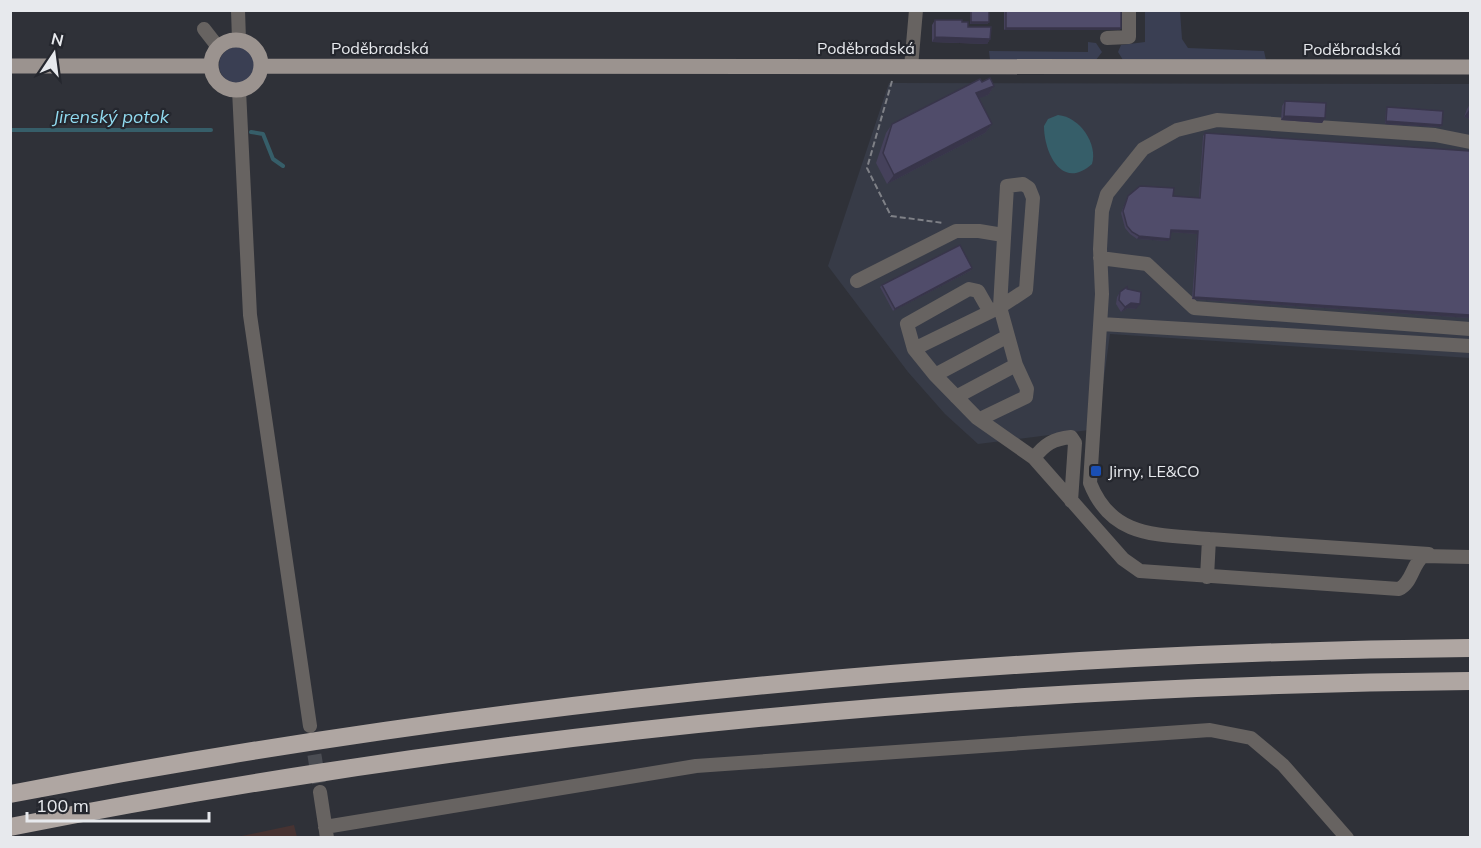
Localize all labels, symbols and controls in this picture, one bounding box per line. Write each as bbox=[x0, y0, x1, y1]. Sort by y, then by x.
north arrow bbox=[24, 24, 84, 84]
text: N bbox=[49, 28, 66, 50]
street label: Poděbradská bbox=[331, 38, 429, 58]
street label: Poděbradská bbox=[817, 38, 915, 58]
street label: Poděbradská bbox=[1303, 39, 1401, 59]
water label: Jirenský potok bbox=[51, 105, 170, 128]
place label: Jirny, LE&CO bbox=[1108, 461, 1200, 481]
marker: Jirny, LE&CO bbox=[1089, 464, 1103, 478]
scale bar bbox=[27, 785, 208, 823]
text: 100 m bbox=[36, 794, 89, 817]

